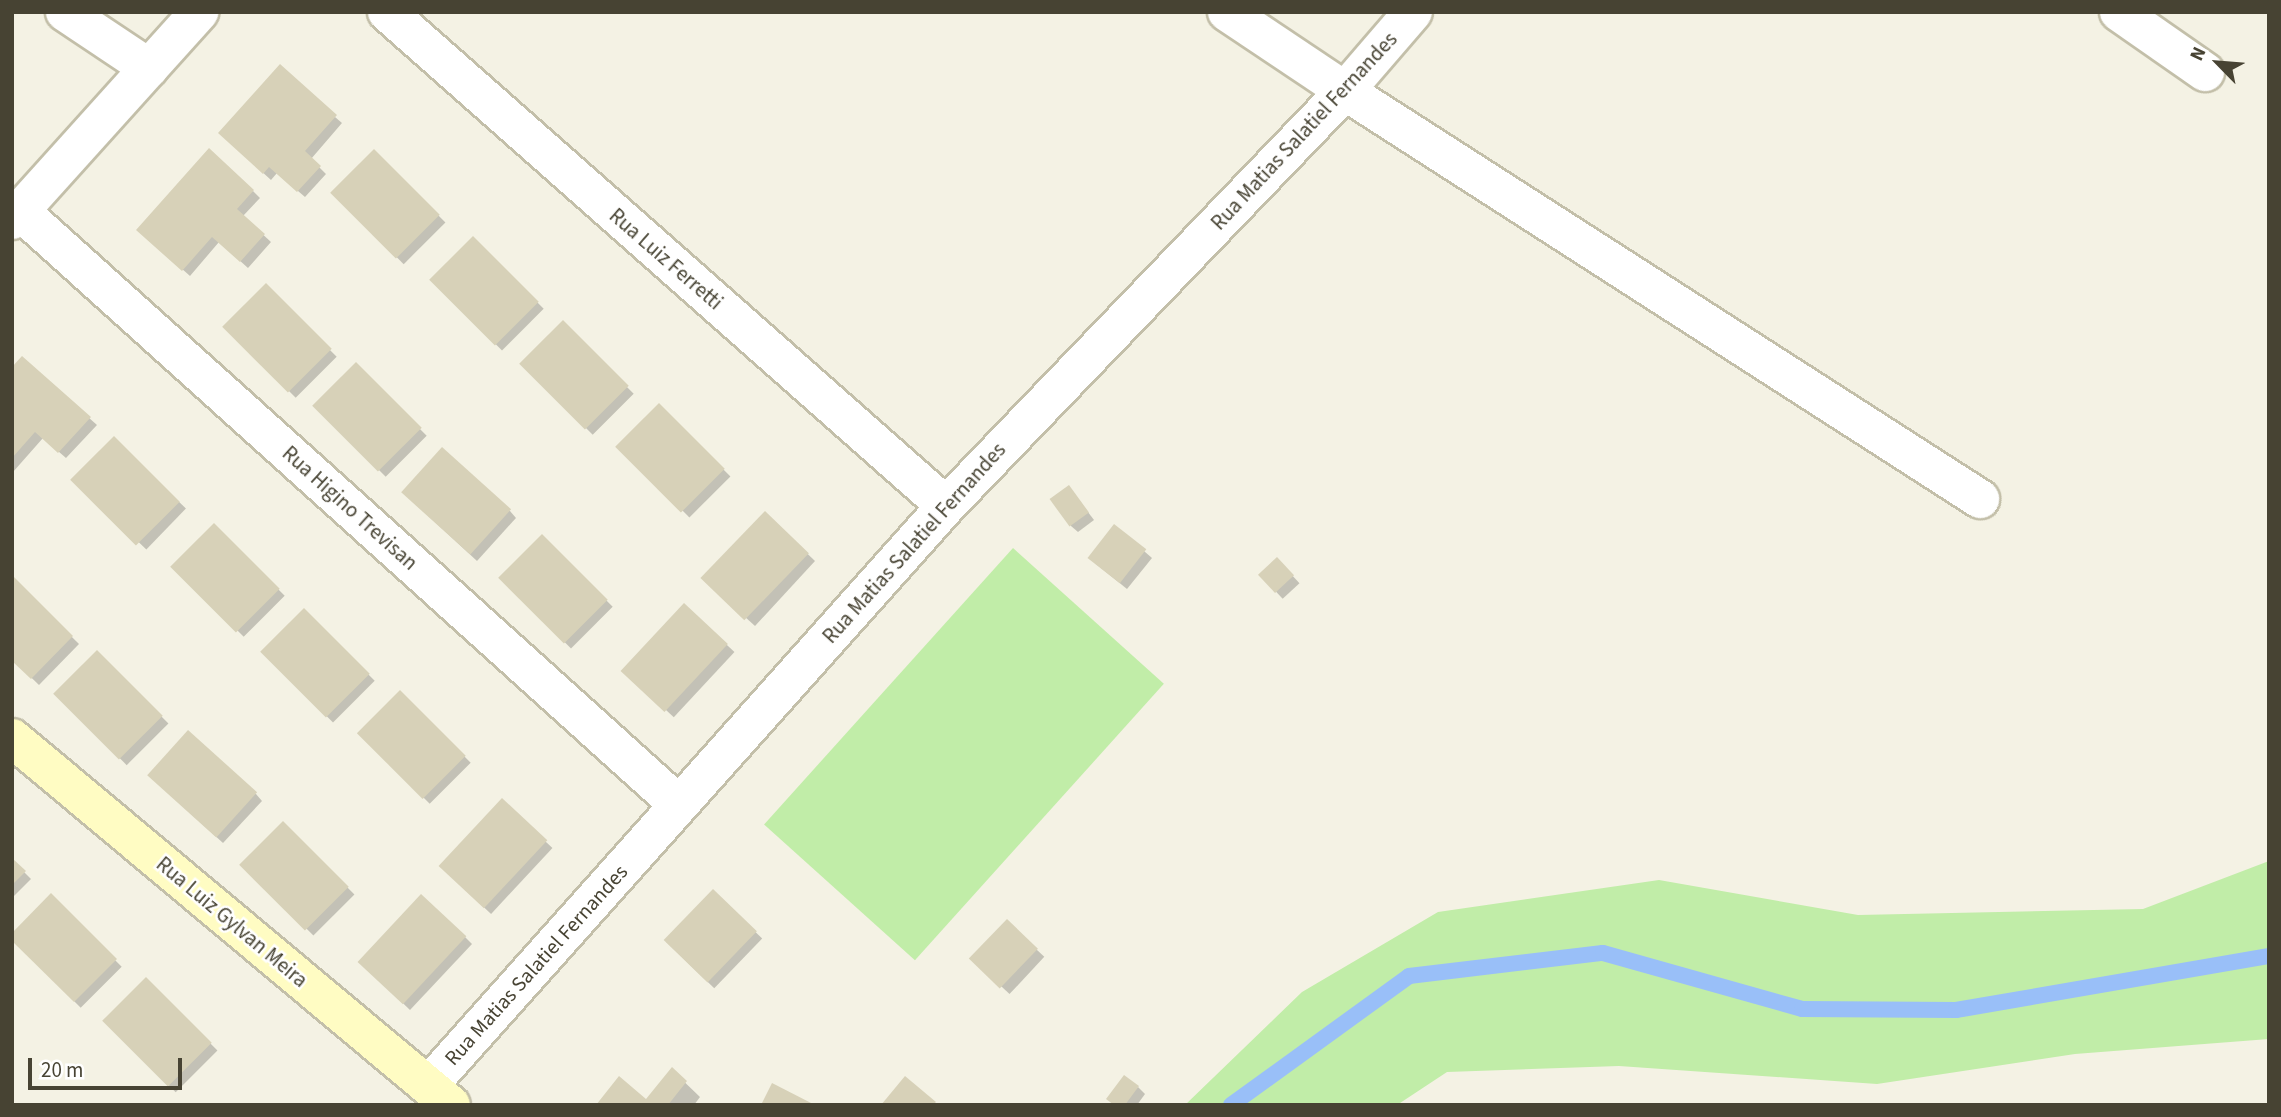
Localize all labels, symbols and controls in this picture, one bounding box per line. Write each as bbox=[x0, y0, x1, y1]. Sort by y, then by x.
street label: Rua Matias Salatiel Fernandes bbox=[1206, 27, 1402, 235]
north arrow bbox=[2183, 28, 2253, 98]
text: N bbox=[2184, 42, 2213, 65]
street label: Rua Luiz Ferretti bbox=[604, 203, 728, 315]
street label: Rua Matias Salatiel Fernandes bbox=[817, 437, 1011, 649]
street label: Rua Higino Trevisan bbox=[277, 441, 423, 575]
street label: Rua Luiz Gylvan Meira bbox=[151, 851, 313, 993]
street label: Rua Matias Salatiel Fernandes bbox=[439, 859, 633, 1071]
scale bar bbox=[32, 1044, 186, 1088]
text: 20 m bbox=[41, 1055, 83, 1085]

